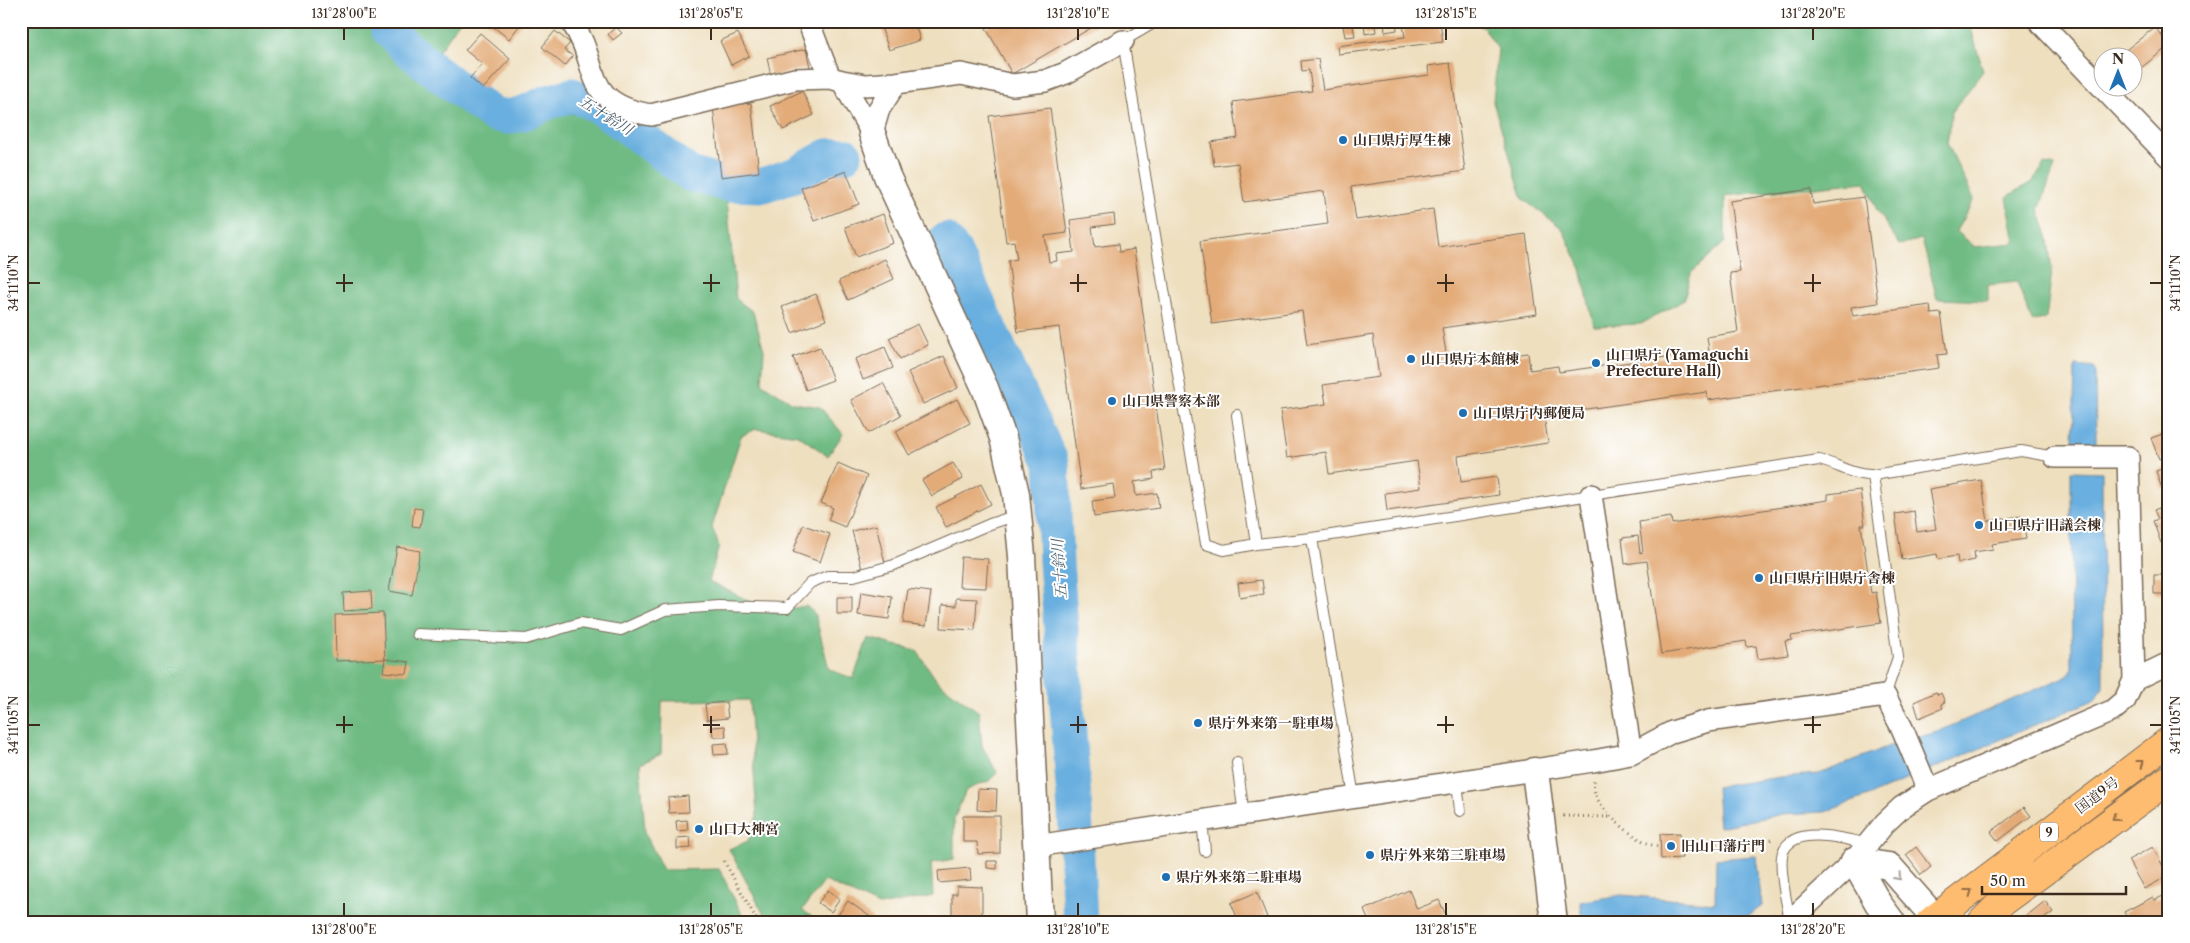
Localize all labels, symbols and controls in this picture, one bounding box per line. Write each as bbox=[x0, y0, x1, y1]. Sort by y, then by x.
text: 131°28'00"E bbox=[311, 6, 377, 21]
text: 131°28'05"E bbox=[679, 6, 743, 21]
text: 131°28'10"E bbox=[1047, 6, 1109, 21]
text: 131°28'15"E bbox=[1415, 6, 1477, 21]
text: 131°28'20"E bbox=[1781, 6, 1845, 21]
north arrow bbox=[2092, 48, 2142, 98]
text: N bbox=[2112, 50, 2124, 68]
water label: 五十鈴川 bbox=[576, 91, 638, 140]
place label: 山口県庁厚生棟 bbox=[1353, 131, 1451, 149]
marker: 山口県庁厚生棟 bbox=[1337, 134, 1349, 146]
text: 34°11'10"N bbox=[6, 254, 21, 311]
text: 34°11'10"N bbox=[2168, 254, 2183, 311]
place label: 山口県庁 (Yamaguchi Prefecture Hall) bbox=[1606, 346, 1749, 380]
place label: 山口県庁本館棟 bbox=[1421, 350, 1519, 368]
marker: 山口県庁本館棟 bbox=[1405, 353, 1417, 365]
marker: 山口県庁 (Yamaguchi Prefecture Hall) bbox=[1590, 357, 1602, 369]
place label: 山口県警察本部 bbox=[1122, 392, 1220, 410]
marker: 山口県警察本部 bbox=[1106, 395, 1118, 407]
place label: 山口県庁内郵便局 bbox=[1473, 404, 1585, 422]
marker: 山口県庁内郵便局 bbox=[1457, 407, 1469, 419]
place label: 山口県庁旧議会棟 bbox=[1989, 516, 2101, 534]
marker: 山口県庁旧議会棟 bbox=[1973, 519, 1985, 531]
water label: 五十鈴川 bbox=[1047, 536, 1071, 600]
place label: 山口県庁旧県庁舎棟 bbox=[1769, 569, 1895, 587]
marker: 山口県庁旧県庁舎棟 bbox=[1753, 572, 1765, 584]
text: 34°11'05"N bbox=[6, 696, 21, 754]
text: 34°11'05"N bbox=[2168, 696, 2183, 754]
place label: 県庁外来第一駐車場 bbox=[1208, 714, 1334, 732]
marker: 県庁外来第一駐車場 bbox=[1192, 717, 1204, 729]
one-way arrow bbox=[2135, 760, 2144, 768]
street label: 国道9号 bbox=[2072, 773, 2122, 817]
one-way arrow bbox=[2112, 812, 2121, 822]
place label: 山口大神宮 bbox=[709, 820, 779, 838]
road number: 9 bbox=[2040, 822, 2058, 842]
marker: 山口大神宮 bbox=[693, 823, 705, 835]
place label: 旧山口藩庁門 bbox=[1681, 837, 1765, 855]
marker: 旧山口藩庁門 bbox=[1665, 840, 1677, 852]
place label: 県庁外来第三駐車場 bbox=[1380, 846, 1506, 864]
marker: 県庁外来第三駐車場 bbox=[1364, 849, 1376, 861]
scale bar bbox=[1982, 863, 2126, 895]
place label: 県庁外来第二駐車場 bbox=[1176, 868, 1302, 886]
marker: 県庁外来第二駐車場 bbox=[1160, 871, 1172, 883]
one-way arrow bbox=[1892, 871, 1901, 880]
text: 50 m bbox=[1990, 871, 2026, 890]
one-way arrow bbox=[1963, 890, 1972, 898]
text: 131°28'00"E bbox=[311, 922, 377, 937]
text: 131°28'05"E bbox=[679, 922, 743, 937]
text: 131°28'10"E bbox=[1047, 922, 1109, 937]
text: 131°28'15"E bbox=[1415, 922, 1477, 937]
text: 131°28'20"E bbox=[1781, 922, 1845, 937]

